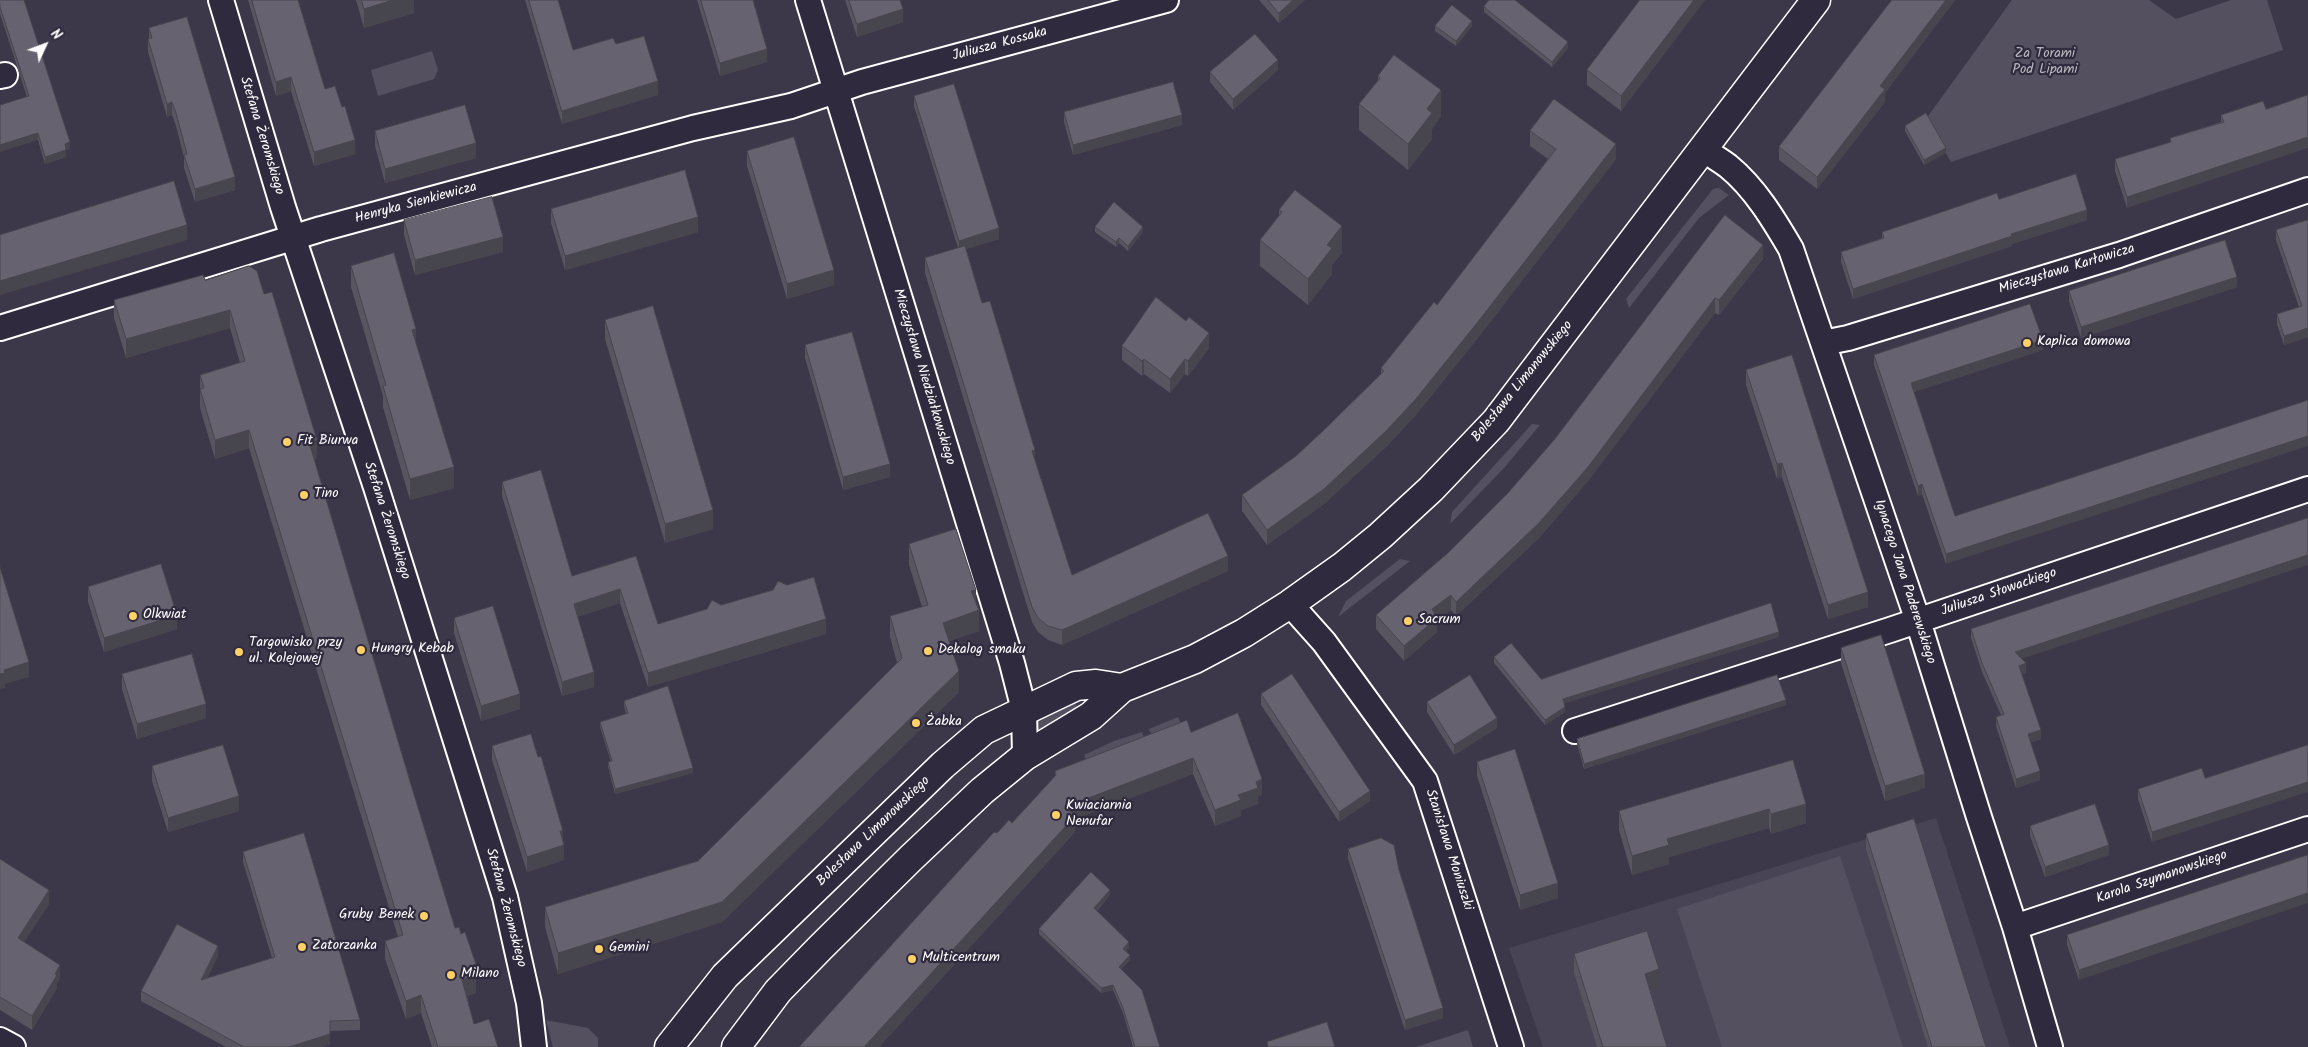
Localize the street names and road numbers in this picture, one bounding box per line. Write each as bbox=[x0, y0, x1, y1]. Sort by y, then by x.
street label: Juliusza Kossaka bbox=[951, 24, 1049, 66]
street label: Stefana Żeromskiego bbox=[235, 75, 287, 197]
street label: Henryka Sienkiewicza bbox=[353, 180, 479, 228]
street label: Mieczysława Karłowicza bbox=[1997, 241, 2137, 299]
street label: Mieczysława Niedziałkowskiego bbox=[888, 287, 958, 467]
street label: Bolesława Limanowskiego bbox=[1469, 318, 1577, 446]
street label: Stefana Żeromskiego bbox=[359, 460, 413, 582]
street label: Ignacego Jana Paderewskiego bbox=[1869, 498, 1939, 666]
street label: Juliusza Słowackiego bbox=[1939, 565, 2059, 621]
street label: Bolesława Limanowskiego bbox=[814, 773, 934, 891]
street label: Stanisława Moniuszki bbox=[1420, 787, 1476, 913]
street label: Stefana Żeromskiego bbox=[481, 846, 529, 970]
street label: Karola Szymanowskiego bbox=[2094, 848, 2230, 908]

